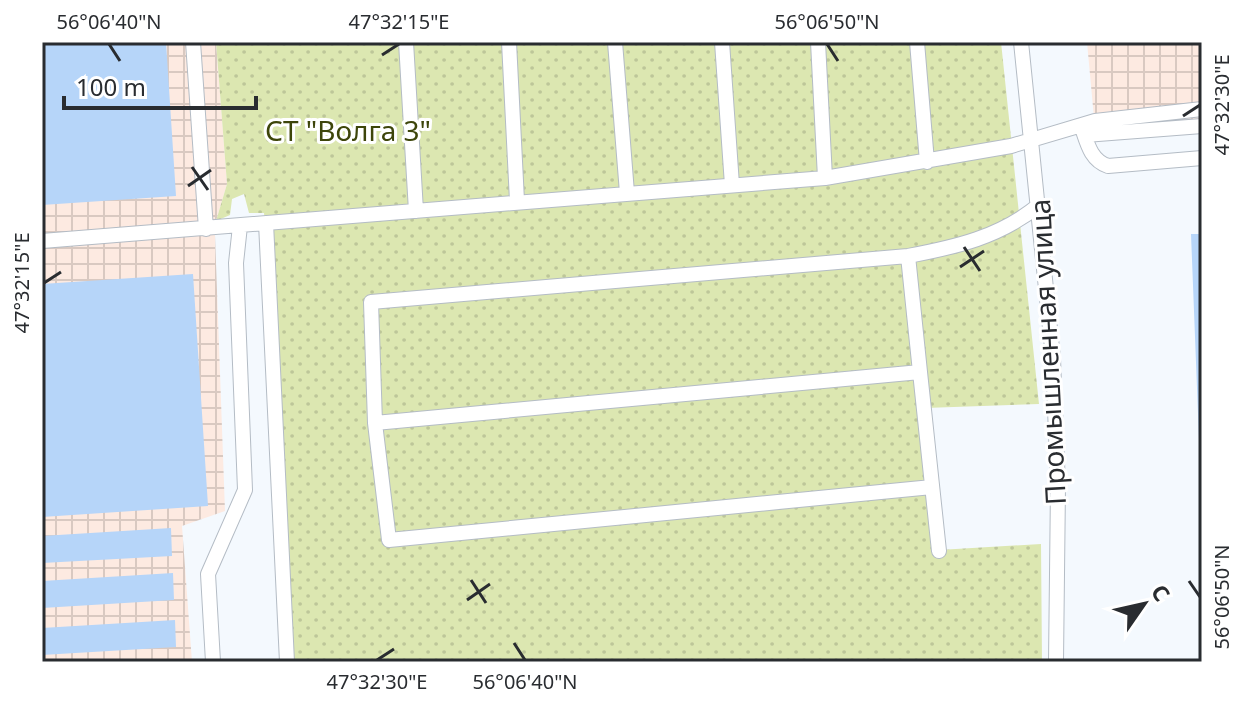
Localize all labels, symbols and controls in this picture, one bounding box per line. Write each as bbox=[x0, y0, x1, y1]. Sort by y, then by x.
text: 56°06'40"N bbox=[56, 8, 162, 35]
text: 47°32'15"E bbox=[349, 8, 449, 35]
text: 56°06'50"N bbox=[774, 8, 880, 35]
text: 47°32'30"E bbox=[1208, 55, 1235, 155]
scale bar bbox=[64, 60, 256, 110]
text: 100 m bbox=[76, 70, 146, 103]
park label: СТ "Волга 3" bbox=[265, 111, 431, 149]
street label: Промышленная улица bbox=[1020, 198, 1074, 506]
text: 47°32'15"E bbox=[8, 233, 35, 333]
text: 56°06'50"N bbox=[1208, 544, 1235, 650]
north arrow bbox=[1104, 564, 1184, 644]
text: С bbox=[1145, 578, 1178, 607]
text: 47°32'30"E bbox=[327, 668, 427, 695]
text: 56°06'40"N bbox=[472, 668, 578, 695]

